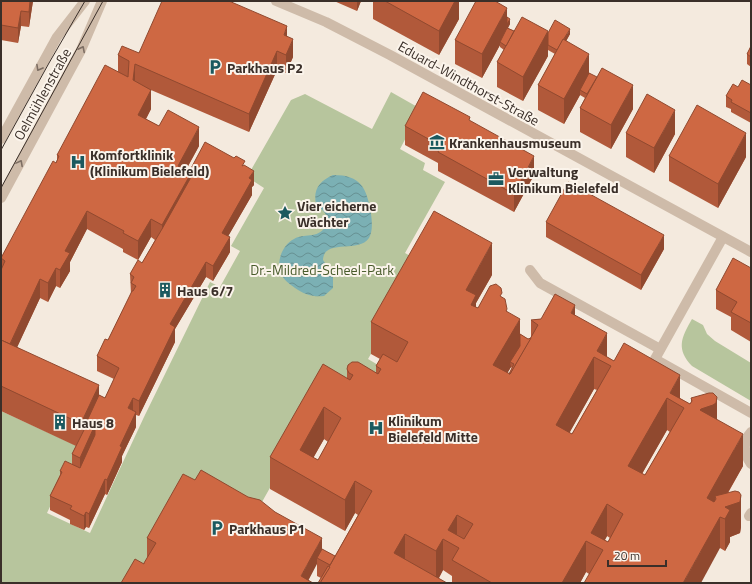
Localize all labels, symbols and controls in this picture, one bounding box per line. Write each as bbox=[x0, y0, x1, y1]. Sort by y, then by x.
street label: Eduard-Windthorst-Straße bbox=[395, 35, 543, 131]
street label: Oelmühlenstraße bbox=[8, 44, 76, 144]
one-way arrow bbox=[77, 46, 84, 53]
place label: Parkhaus P2 bbox=[227, 57, 303, 78]
parking icon: Parkhaus P2 bbox=[206, 58, 224, 76]
one-way arrow bbox=[37, 64, 44, 71]
place label: Krankenhausmuseum bbox=[449, 132, 581, 153]
museum icon: Krankenhausmuseum bbox=[428, 133, 446, 151]
place label: Komfortklinik (Klinikum Bielefeld) bbox=[90, 144, 209, 181]
hospital icon: Komfortklinik (Klinikum Bielefeld) bbox=[69, 153, 87, 171]
one-way arrow bbox=[15, 160, 22, 168]
place label: Verwaltung Klinikum Bielefeld bbox=[508, 161, 619, 198]
office icon: Verwaltung Klinikum Bielefeld bbox=[487, 170, 505, 188]
place label: Vier eicherne Wächter bbox=[297, 195, 376, 232]
place icon: Vier eicherne Wächter bbox=[276, 204, 294, 222]
park label: Dr.-Mildred-Scheel-Park bbox=[250, 259, 394, 280]
place label: Haus 6/7 bbox=[177, 280, 233, 301]
building icon: Haus 6/7 bbox=[156, 281, 174, 299]
place label: Klinikum Bielefeld Mitte bbox=[388, 410, 478, 447]
place label: Haus 8 bbox=[72, 412, 114, 433]
building icon: Haus 8 bbox=[51, 413, 69, 431]
hospital icon: Klinikum Bielefeld Mitte bbox=[367, 419, 385, 437]
place label: Parkhaus P1 bbox=[229, 518, 305, 539]
parking icon: Parkhaus P1 bbox=[208, 519, 226, 537]
scale bar bbox=[608, 542, 666, 568]
text: 20 m bbox=[614, 546, 640, 565]

